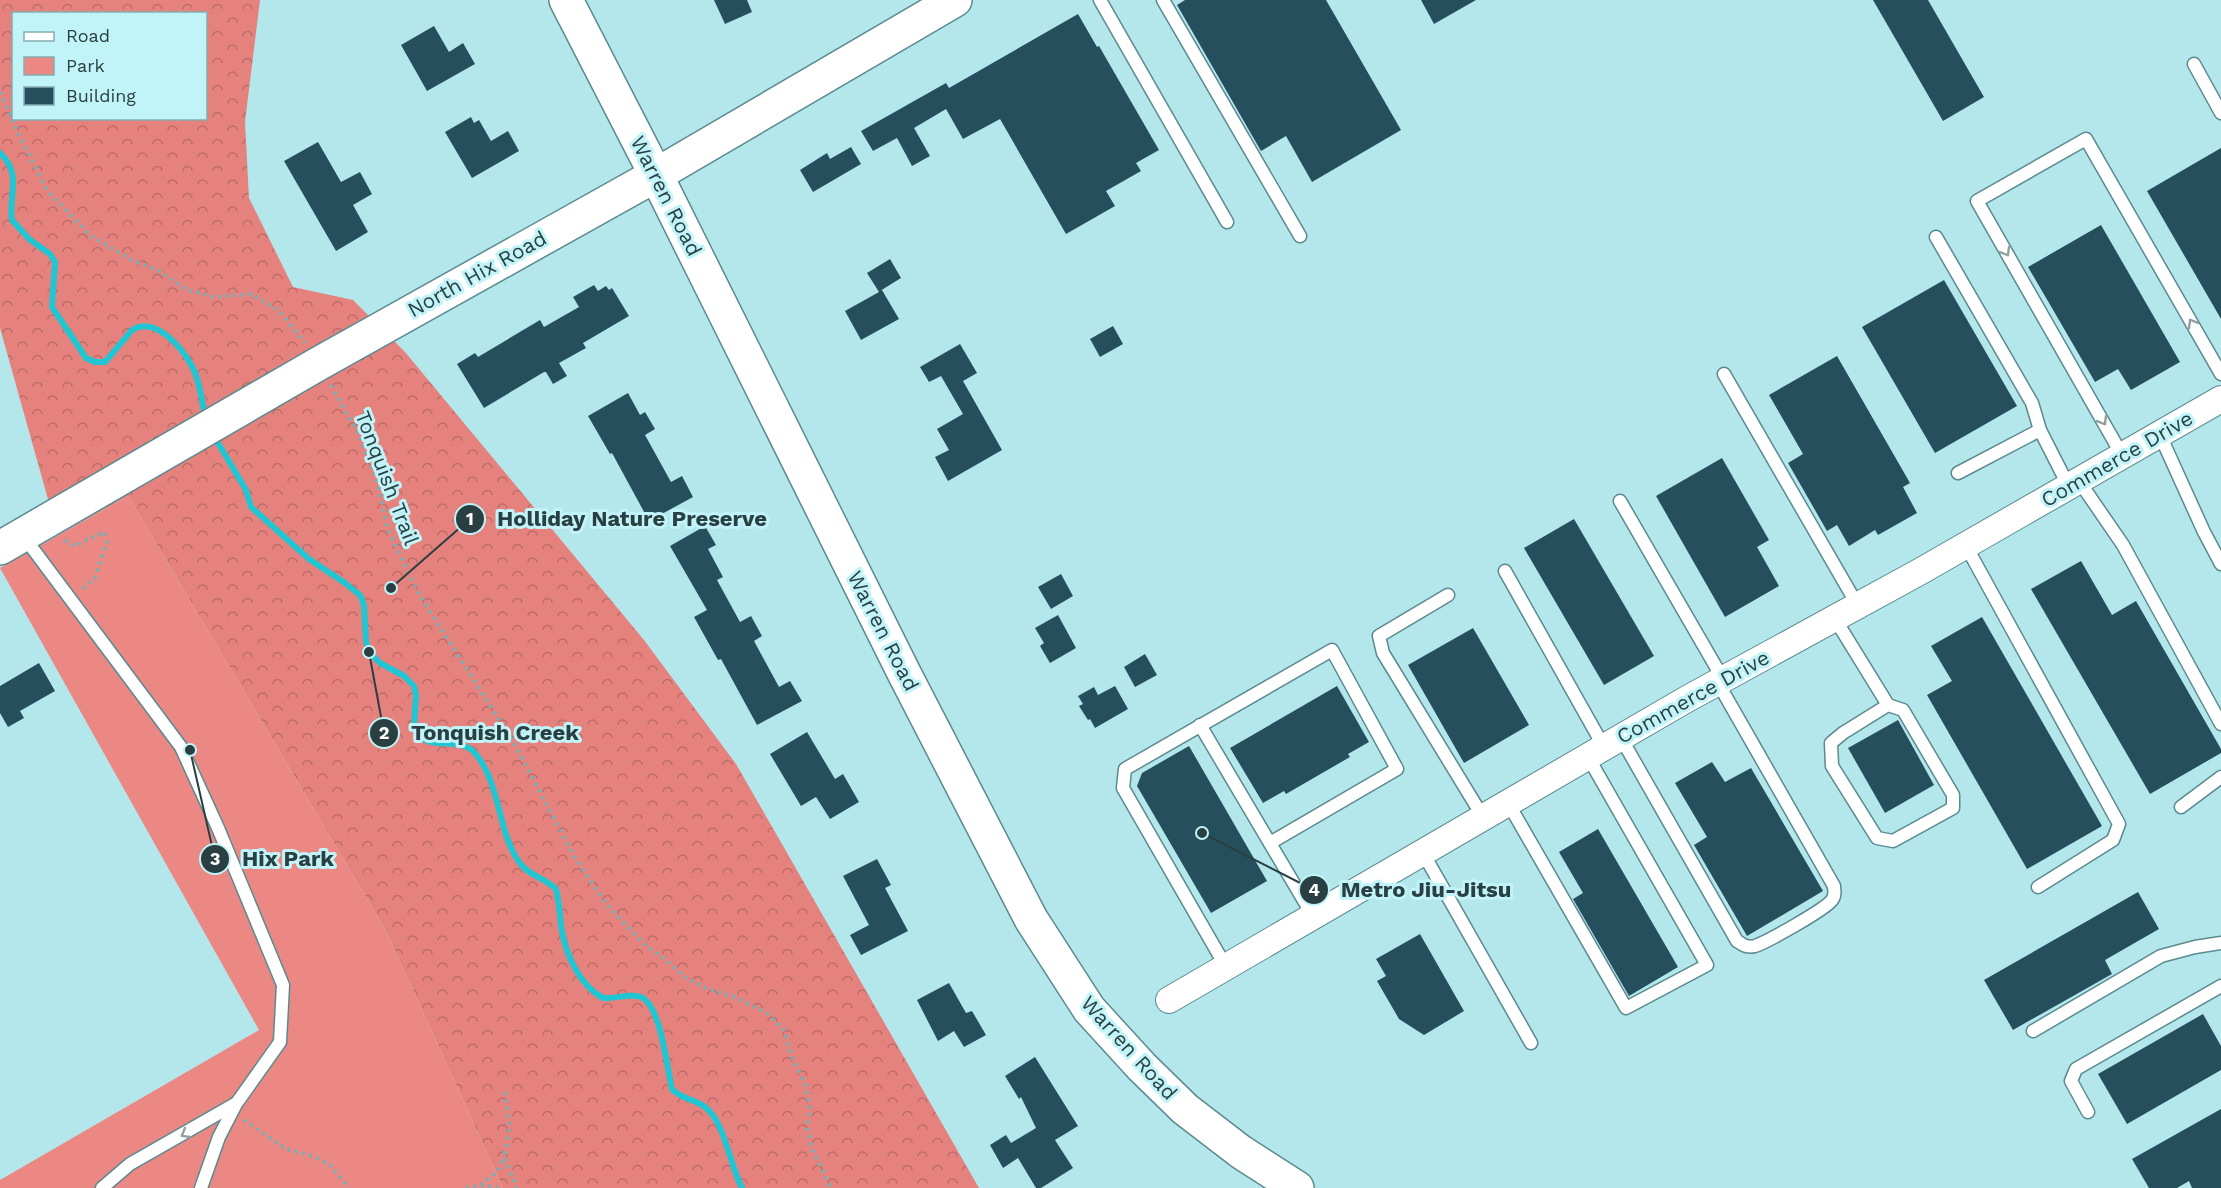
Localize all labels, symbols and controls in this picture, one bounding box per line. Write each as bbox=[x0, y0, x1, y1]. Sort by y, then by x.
legend bbox=[12, 12, 207, 120]
text: Road bbox=[66, 25, 110, 46]
text: Park bbox=[66, 55, 105, 76]
text: Building bbox=[66, 85, 136, 106]
street label: Warren Road bbox=[625, 131, 707, 260]
street label: North Hix Road bbox=[403, 225, 551, 322]
one-way arrow bbox=[1999, 246, 2010, 256]
one-way arrow bbox=[2188, 319, 2199, 329]
street label: Commerce Drive bbox=[2037, 405, 2197, 512]
street label: Tonquish Trail bbox=[350, 407, 425, 549]
one-way arrow bbox=[2096, 415, 2107, 426]
callout: Holliday Nature Preserve bbox=[455, 499, 779, 539]
text: Holliday Nature Preserve bbox=[497, 506, 767, 531]
text: 1 bbox=[466, 508, 474, 529]
street label: Warren Road bbox=[842, 566, 924, 695]
street label: Commerce Drive bbox=[1612, 644, 1773, 749]
callout: Tonquish Creek bbox=[369, 713, 591, 753]
text: Tonquish Creek bbox=[411, 720, 579, 745]
text: 2 bbox=[379, 722, 389, 743]
callout: Hix Park bbox=[200, 839, 347, 879]
text: Hix Park bbox=[242, 846, 334, 871]
text: 3 bbox=[210, 848, 220, 869]
callout: Metro Jiu-Jitsu bbox=[1299, 870, 1524, 910]
text: Metro Jiu-Jitsu bbox=[1341, 877, 1511, 902]
text: 4 bbox=[1308, 879, 1320, 900]
street label: Warren Road bbox=[1076, 990, 1183, 1105]
one-way arrow bbox=[181, 1126, 192, 1138]

